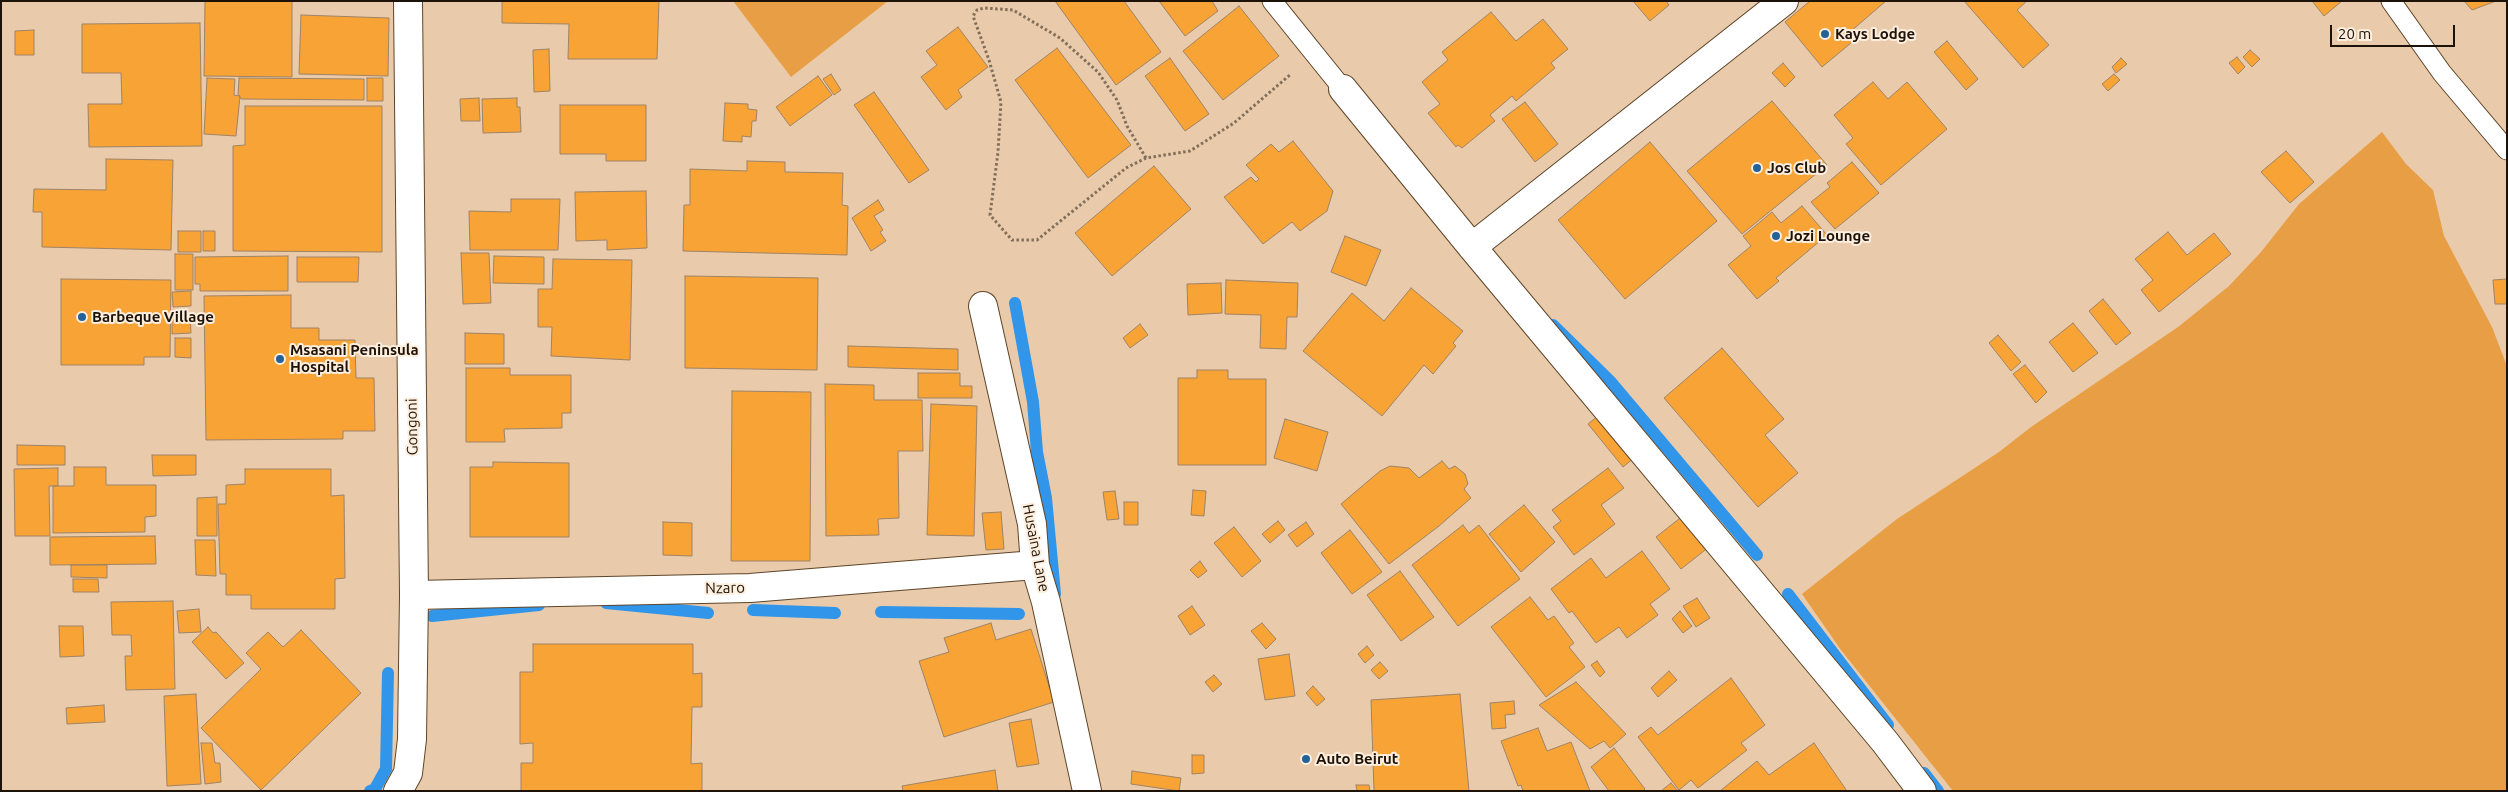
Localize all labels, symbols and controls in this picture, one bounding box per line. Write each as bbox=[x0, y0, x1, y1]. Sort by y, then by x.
scale bar bbox=[2333, 15, 2458, 47]
place label: Kays Lodge bbox=[1835, 25, 1915, 43]
text: 20 m bbox=[2338, 25, 2371, 42]
marker: Kays Lodge bbox=[1819, 28, 1831, 40]
place label: Jos Club bbox=[1767, 159, 1826, 177]
marker: Jos Club bbox=[1751, 162, 1763, 174]
place label: Jozi Lounge bbox=[1786, 227, 1870, 245]
marker: Jozi Lounge bbox=[1770, 230, 1782, 242]
place label: Barbeque Village bbox=[92, 308, 214, 326]
marker: Barbeque Village bbox=[76, 311, 88, 323]
place label: Msasani Peninsula Hospital bbox=[290, 341, 419, 376]
marker: Msasani Peninsula Hospital bbox=[274, 353, 286, 365]
street label: Gongoni bbox=[403, 398, 421, 456]
street label: Husaina Lane bbox=[1019, 503, 1053, 593]
street label: Nzaro bbox=[705, 579, 745, 597]
place label: Auto Beirut bbox=[1316, 750, 1398, 768]
marker: Auto Beirut bbox=[1300, 753, 1312, 765]

